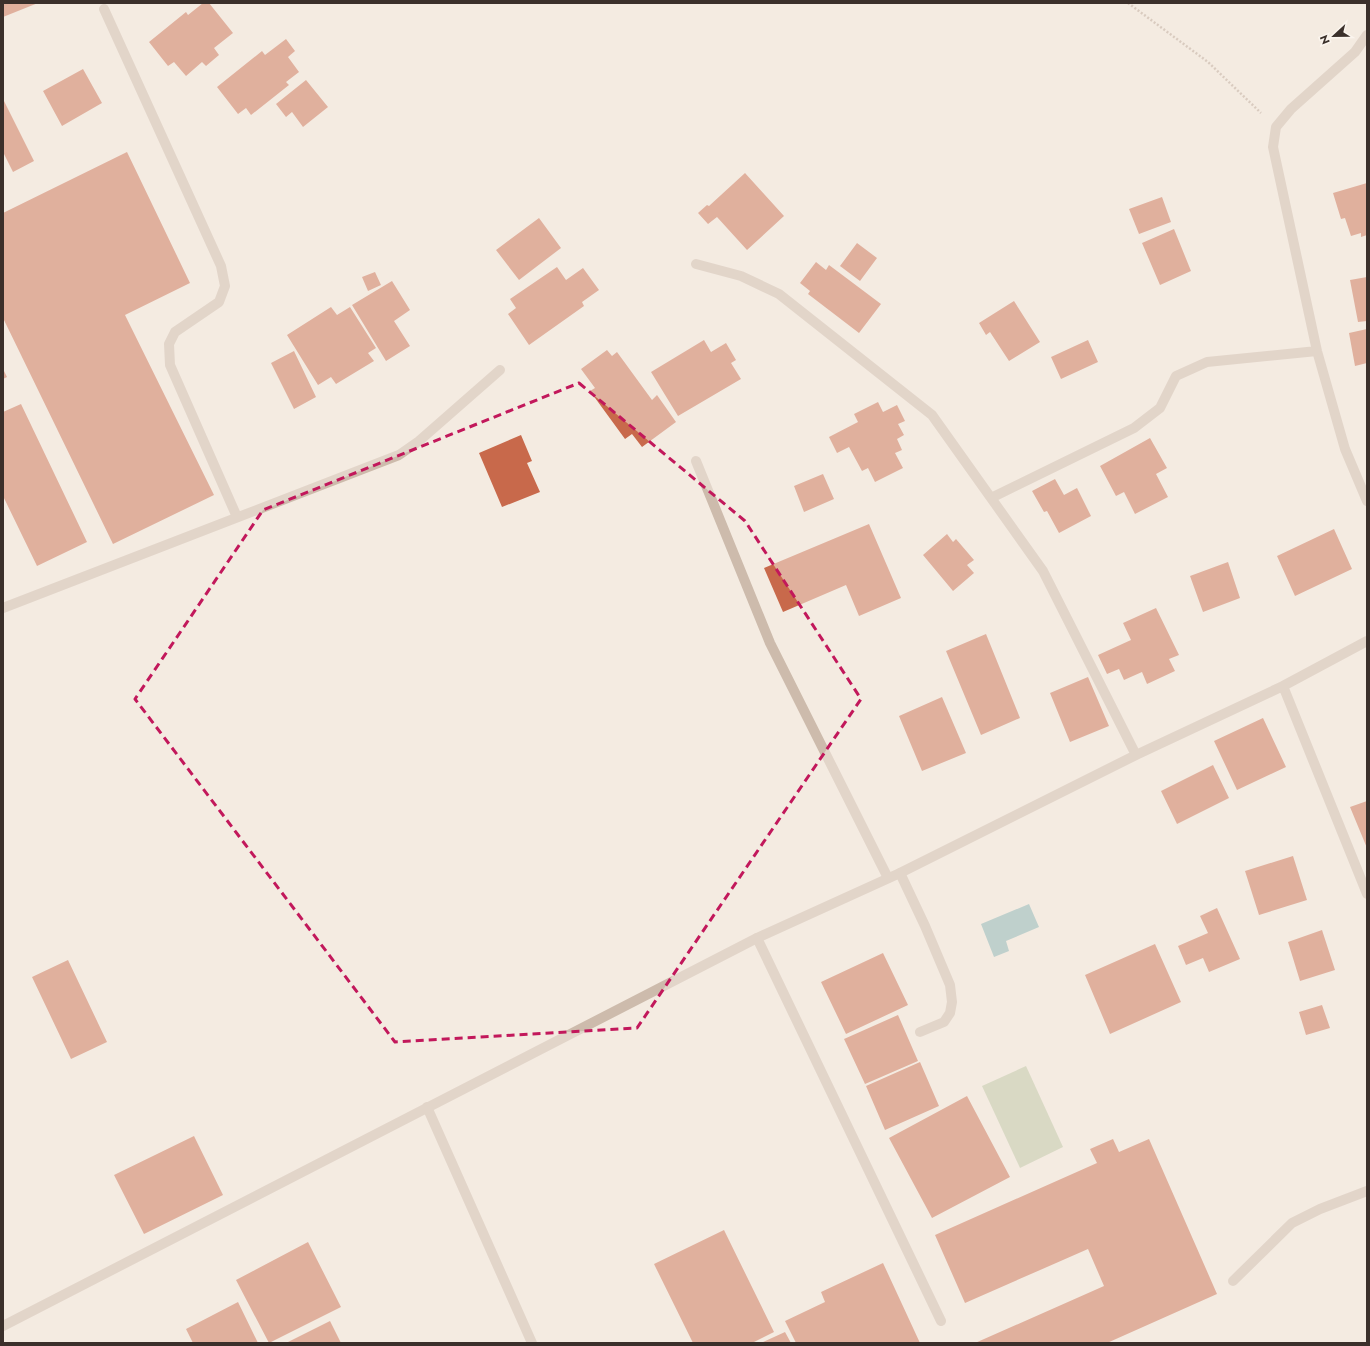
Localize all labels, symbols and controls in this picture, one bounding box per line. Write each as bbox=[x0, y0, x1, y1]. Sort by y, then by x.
north arrow bbox=[1314, 16, 1354, 56]
text: N bbox=[1316, 33, 1334, 47]

